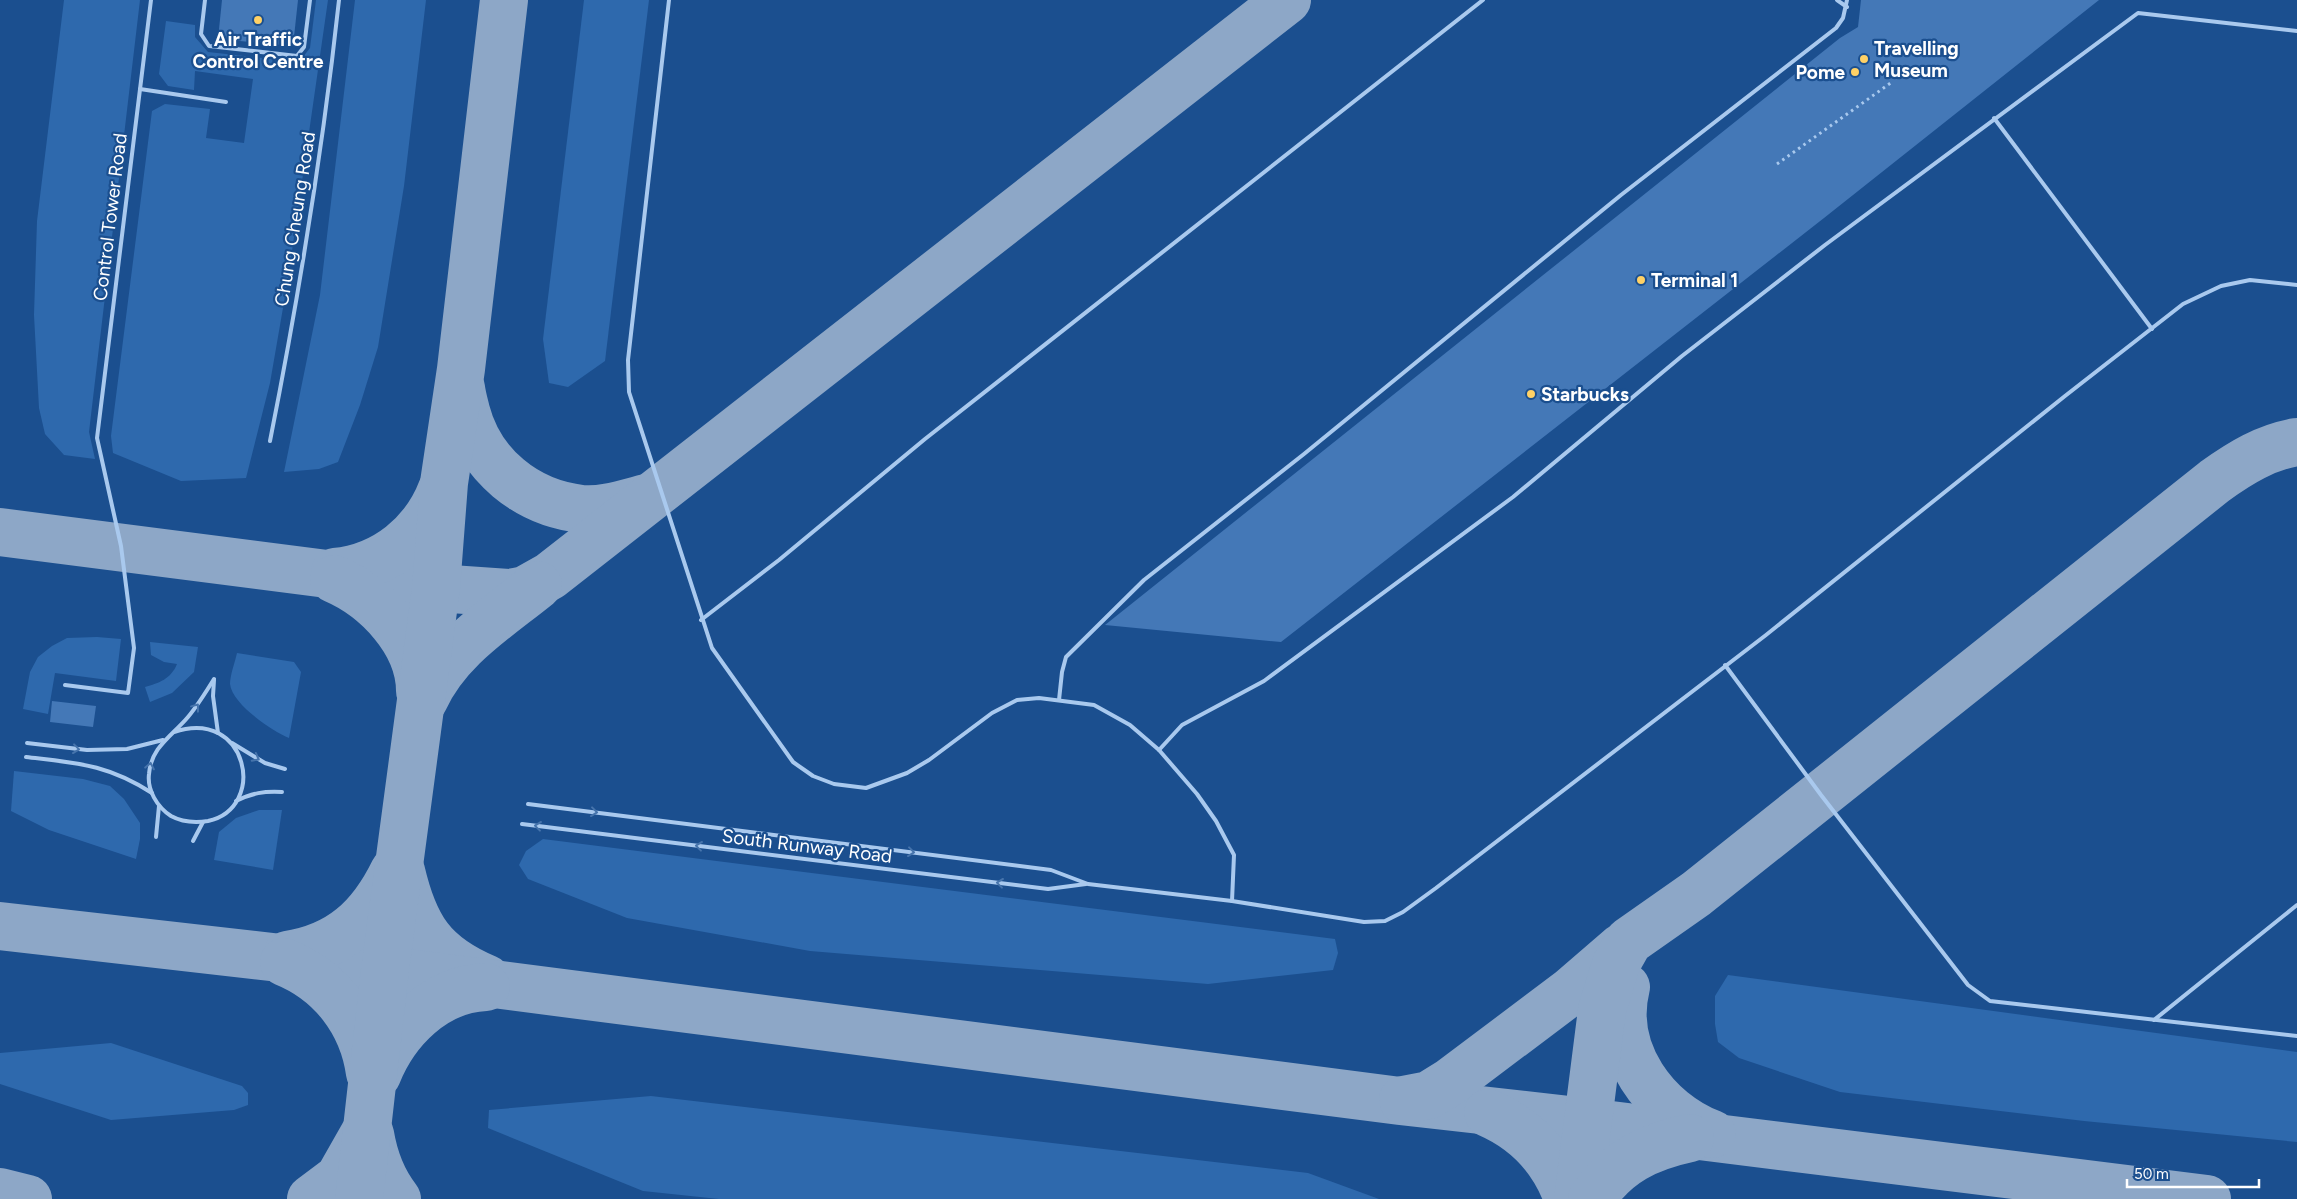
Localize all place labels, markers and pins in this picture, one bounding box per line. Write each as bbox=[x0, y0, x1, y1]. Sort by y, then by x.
marker: Air Traffic Control Centre bbox=[252, 14, 264, 26]
place label: Air Traffic Control Centre bbox=[192, 28, 324, 73]
place label: Travelling Museum bbox=[1874, 37, 1959, 82]
marker: Travelling Museum bbox=[1858, 53, 1870, 65]
place label: Pome bbox=[1796, 61, 1845, 84]
marker: Pome bbox=[1849, 66, 1861, 78]
place label: Terminal 1 bbox=[1651, 269, 1738, 292]
marker: Terminal 1 bbox=[1635, 274, 1647, 286]
place label: Starbucks bbox=[1541, 383, 1629, 406]
marker: Starbucks bbox=[1525, 388, 1537, 400]

